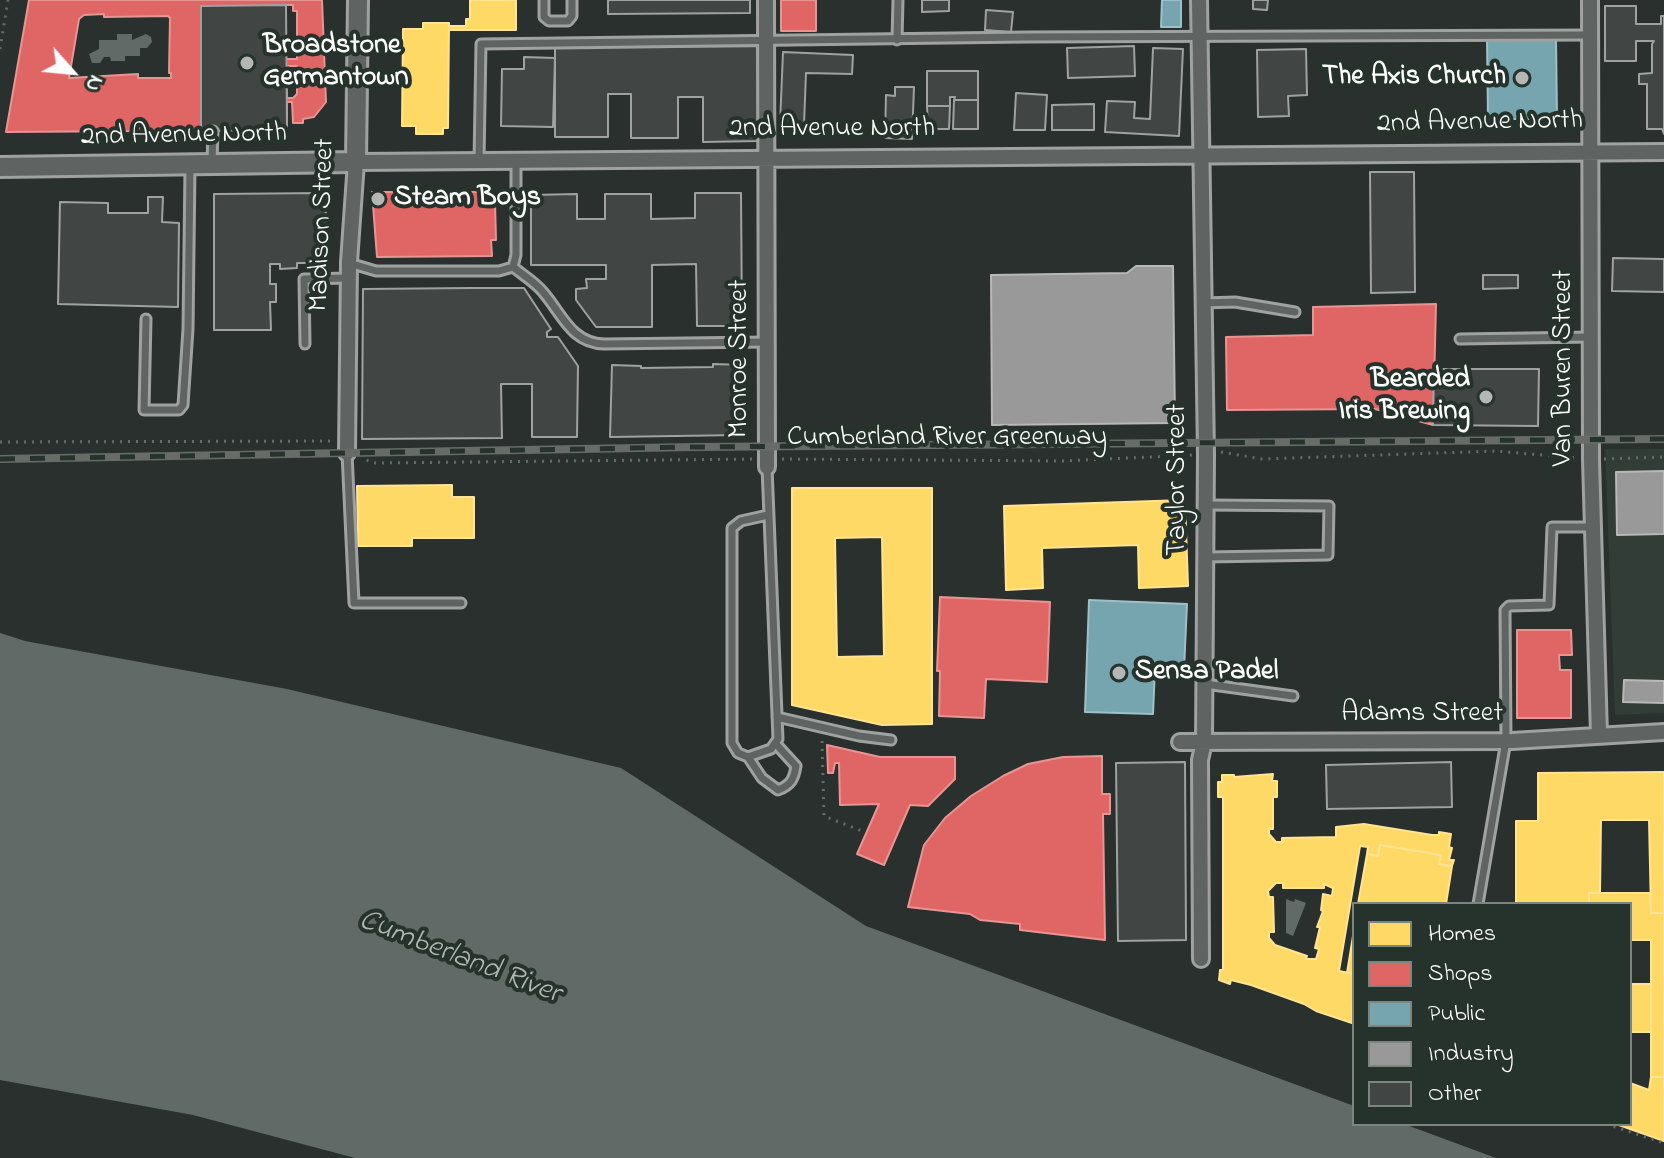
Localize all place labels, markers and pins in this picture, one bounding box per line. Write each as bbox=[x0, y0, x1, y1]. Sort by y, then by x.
place label: Broadstone Germantown bbox=[263, 30, 409, 96]
marker: Broadstone Germantown bbox=[238, 54, 256, 72]
place label: The Axis Church bbox=[1322, 61, 1506, 95]
marker: The Axis Church bbox=[1513, 69, 1531, 87]
place label: Steam Boys bbox=[394, 182, 541, 216]
marker: Steam Boys bbox=[369, 190, 387, 208]
place label: Bearded Iris Brewing bbox=[1339, 364, 1470, 430]
marker: Bearded Iris Brewing bbox=[1477, 388, 1495, 406]
place label: Sensa Padel bbox=[1135, 656, 1278, 690]
marker: Sensa Padel bbox=[1110, 664, 1128, 682]

